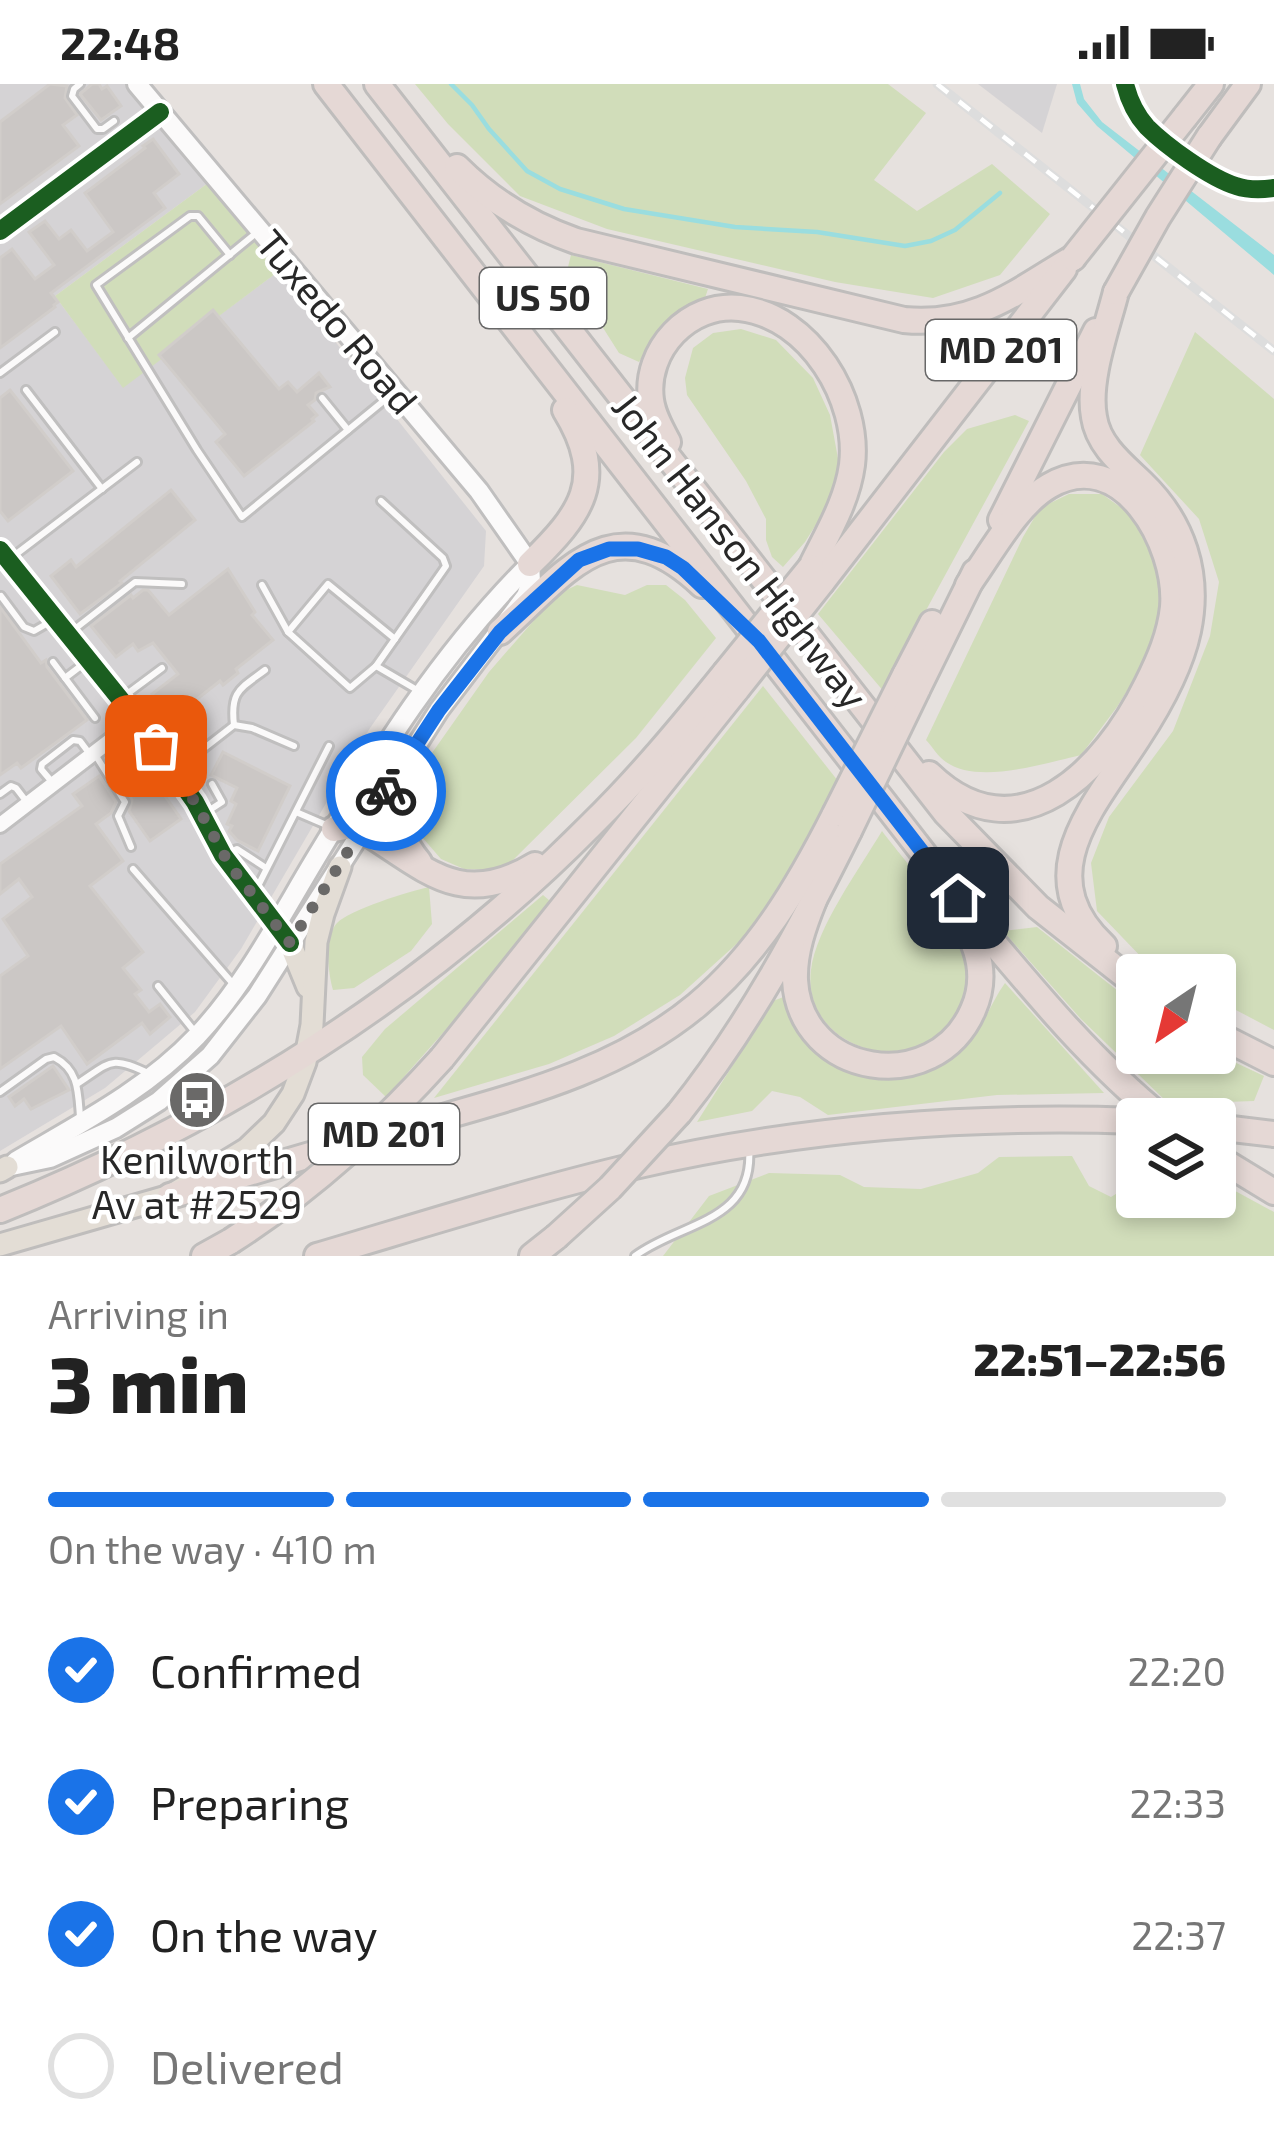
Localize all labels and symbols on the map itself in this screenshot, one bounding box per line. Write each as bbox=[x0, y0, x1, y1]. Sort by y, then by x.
street label: Tuxedo Road bbox=[248, 220, 429, 423]
road number: US 50 bbox=[480, 268, 606, 328]
road number: MD 201 bbox=[926, 320, 1076, 380]
street label: John Hanson Highway bbox=[604, 383, 879, 717]
pin bbox=[105, 695, 207, 797]
courier bbox=[326, 731, 446, 851]
pin bbox=[907, 847, 1009, 949]
north arrow bbox=[1116, 954, 1236, 1074]
bus stop icon: Kenilworth Av at #2529 bbox=[166, 1069, 228, 1131]
road number: MD 201 bbox=[309, 1104, 459, 1164]
place label: Kenilworth Av at #2529 bbox=[92, 1135, 302, 1227]

